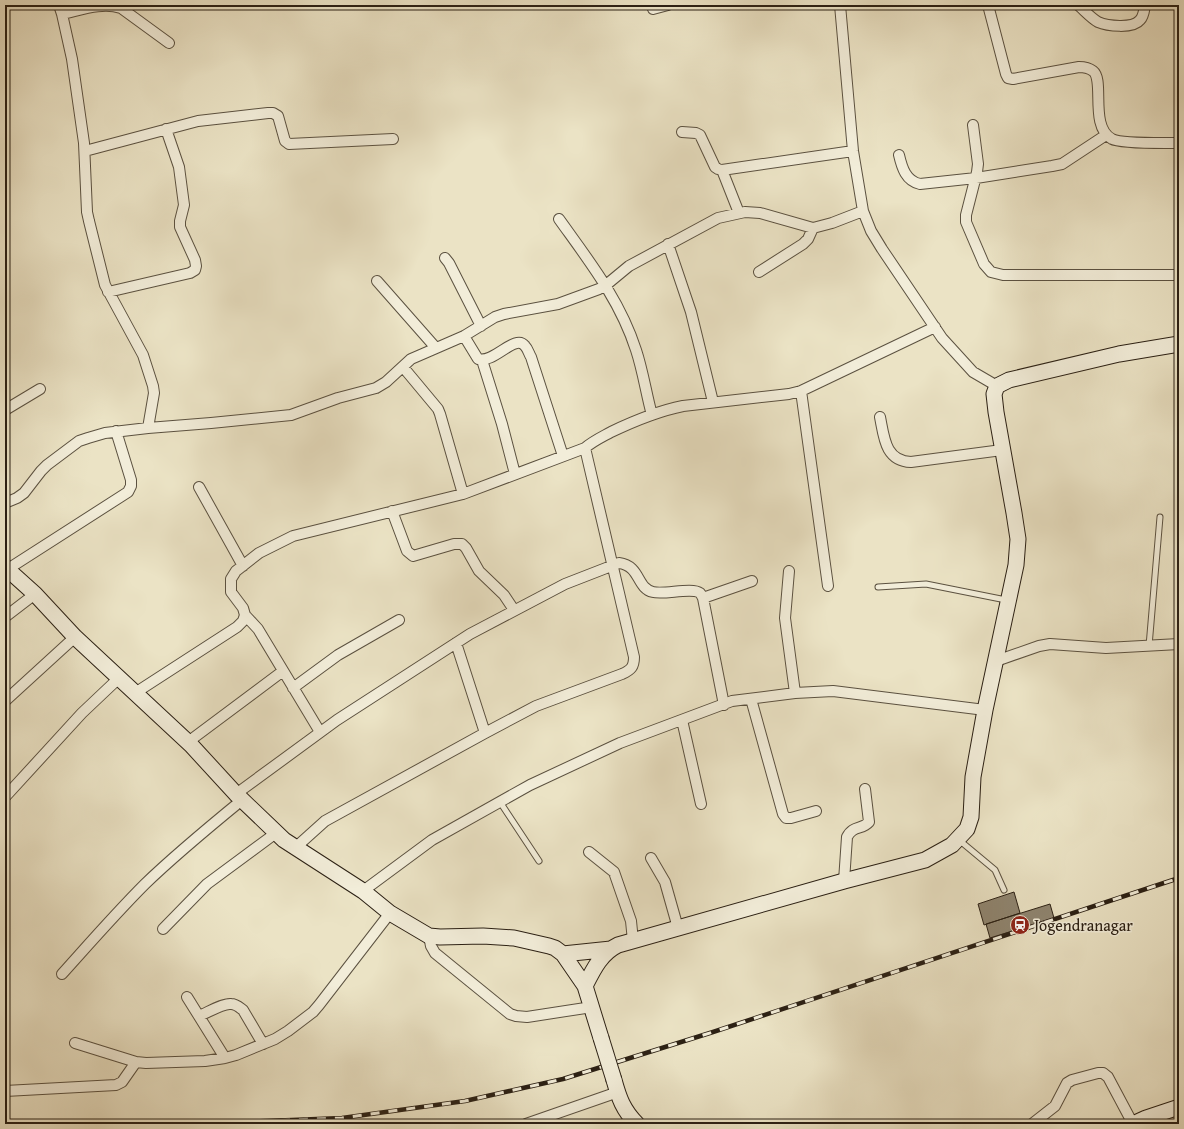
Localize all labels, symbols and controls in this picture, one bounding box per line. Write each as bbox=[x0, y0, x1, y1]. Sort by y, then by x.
place label: Jogendranagar bbox=[1032, 913, 1133, 937]
station icon: Jogendranagar bbox=[1009, 914, 1031, 936]

